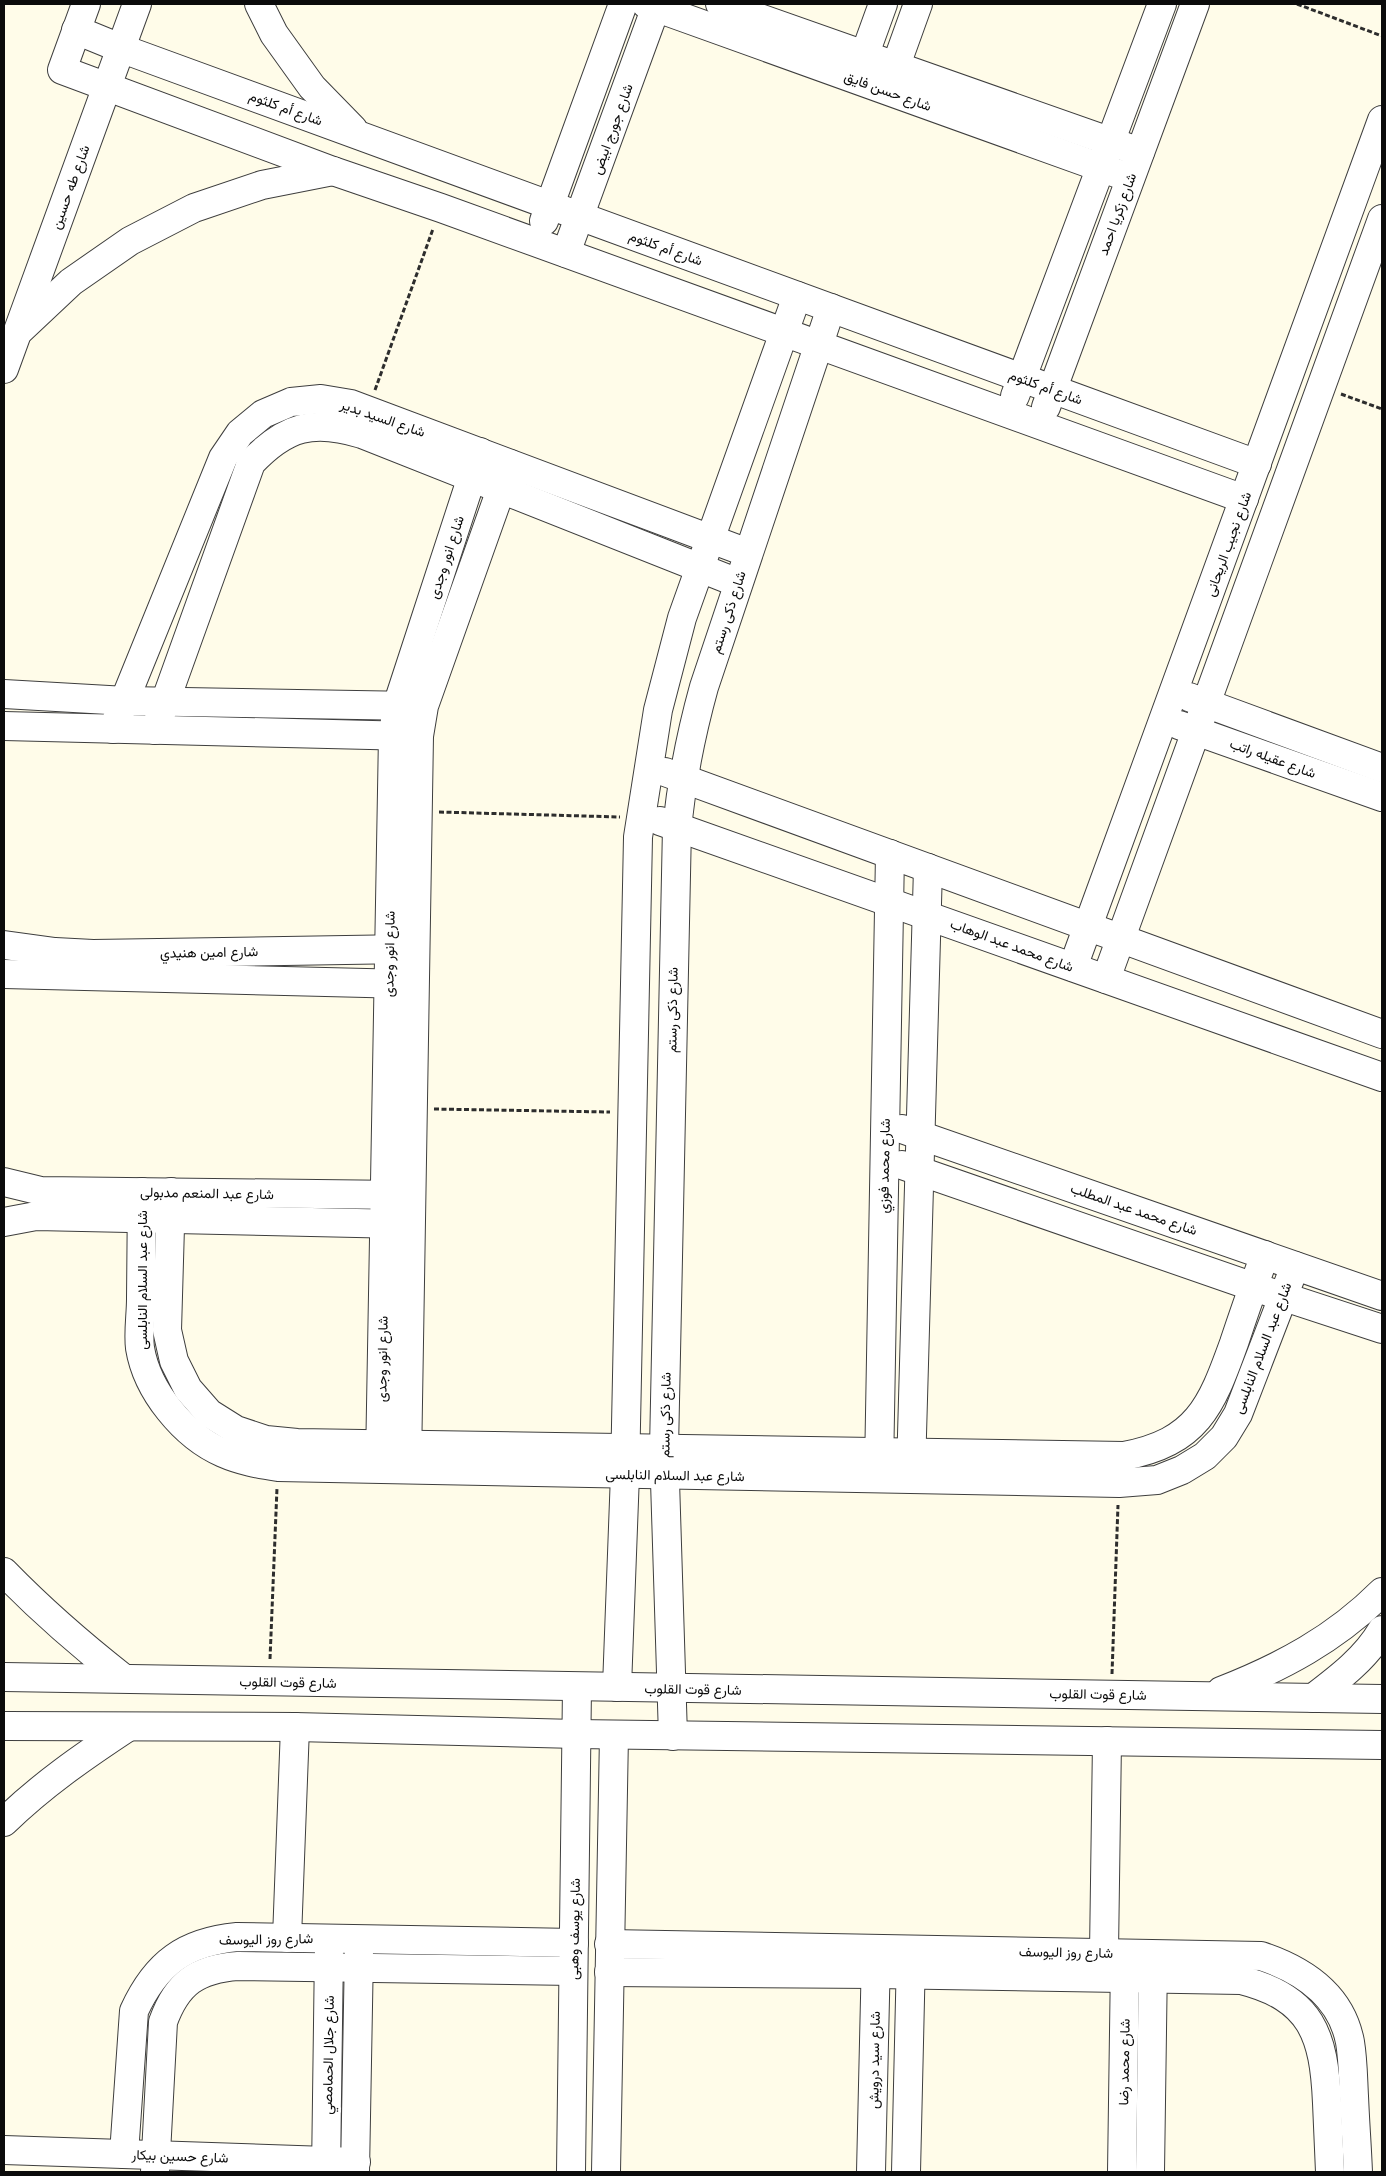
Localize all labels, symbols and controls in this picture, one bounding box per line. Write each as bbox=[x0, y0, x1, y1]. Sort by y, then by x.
street label: شارع حسن فايق bbox=[841, 68, 934, 117]
street label: شارع جورج ابيض bbox=[588, 82, 639, 178]
street label: شارع أم كلثوم bbox=[246, 87, 325, 132]
street label: شارع طه حسين bbox=[47, 143, 95, 232]
street label: شارع زكريا احمد bbox=[1095, 171, 1142, 258]
street label: شارع أم كلثوم bbox=[626, 227, 705, 272]
street label: شارع أم كلثوم bbox=[1006, 366, 1085, 411]
street label: شارع السيد بدير bbox=[337, 396, 428, 443]
street label: شارع نجيب الريحانى bbox=[1202, 489, 1257, 600]
street label: شارع انور وجدى bbox=[425, 513, 470, 601]
street label: شارع ذكى رستم bbox=[707, 569, 752, 656]
street label: شارع عقيله راتب bbox=[1227, 735, 1318, 784]
street label: شارع انور وجدى bbox=[380, 911, 401, 997]
street label: شارع محمد عبد الوهاب bbox=[947, 915, 1076, 978]
street label: شارع امين هنيدي bbox=[160, 943, 258, 965]
street label: شارع ذكى رستم bbox=[663, 967, 684, 1053]
street label: شارع محمد فوزي bbox=[875, 1118, 897, 1214]
street label: شارع محمد عبد المطلب bbox=[1068, 1180, 1200, 1241]
street label: شارع عبد المنعم مدبولى bbox=[140, 1184, 274, 1205]
street label: شارع عبد السلام النابلسى bbox=[134, 1210, 153, 1350]
street label: شارع عبد السلام النابلسى bbox=[1230, 1280, 1297, 1417]
street label: شارع انور وجدى bbox=[373, 1316, 394, 1402]
street label: شارع ذكى رستم bbox=[656, 1372, 677, 1458]
street label: شارع عبد السلام النابلسى bbox=[605, 1466, 745, 1487]
street label: شارع قوت القلوب bbox=[239, 1673, 337, 1694]
street label: شارع قوت القلوب bbox=[644, 1680, 742, 1701]
street label: شارع قوت القلوب bbox=[1049, 1685, 1147, 1706]
street label: شارع يوسف وهبى bbox=[565, 1878, 586, 1980]
street label: شارع روز اليوسف bbox=[219, 1930, 313, 1951]
street label: شارع روز اليوسف bbox=[1019, 1943, 1113, 1964]
street label: شارع جلال الحمامصي bbox=[319, 1995, 341, 2115]
street label: شارع سيد درويش bbox=[865, 2011, 886, 2109]
street label: شارع محمد رضا bbox=[1115, 2018, 1136, 2106]
street label: شارع حسين بيكار bbox=[130, 2146, 229, 2169]

